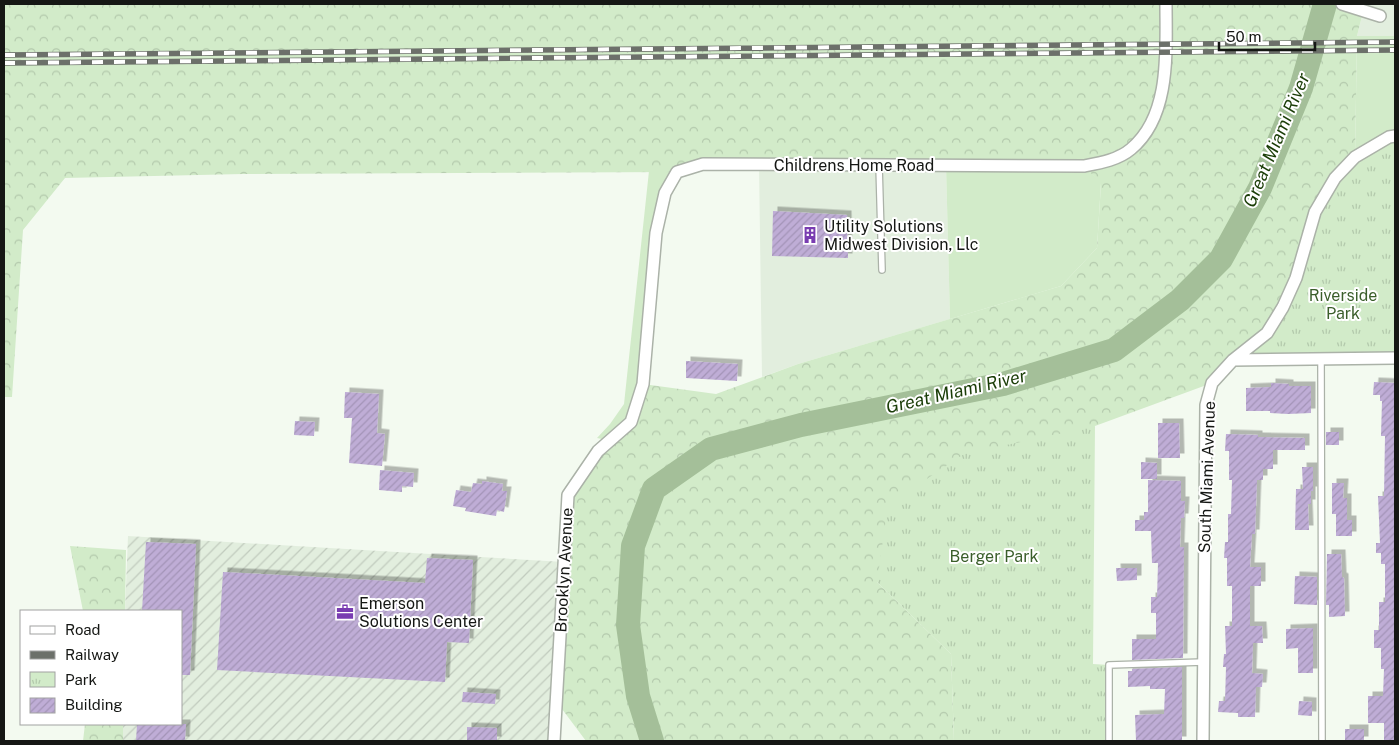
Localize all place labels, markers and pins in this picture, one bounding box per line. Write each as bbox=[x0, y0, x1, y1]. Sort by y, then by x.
place label: Utility Solutions Midwest Division, Llc bbox=[824, 217, 978, 254]
building icon: Utility Solutions Midwest Division, Llc bbox=[800, 225, 820, 245]
place label: Emerson Solutions Center bbox=[359, 594, 483, 631]
office icon: Emerson Solutions Center bbox=[335, 602, 355, 622]

